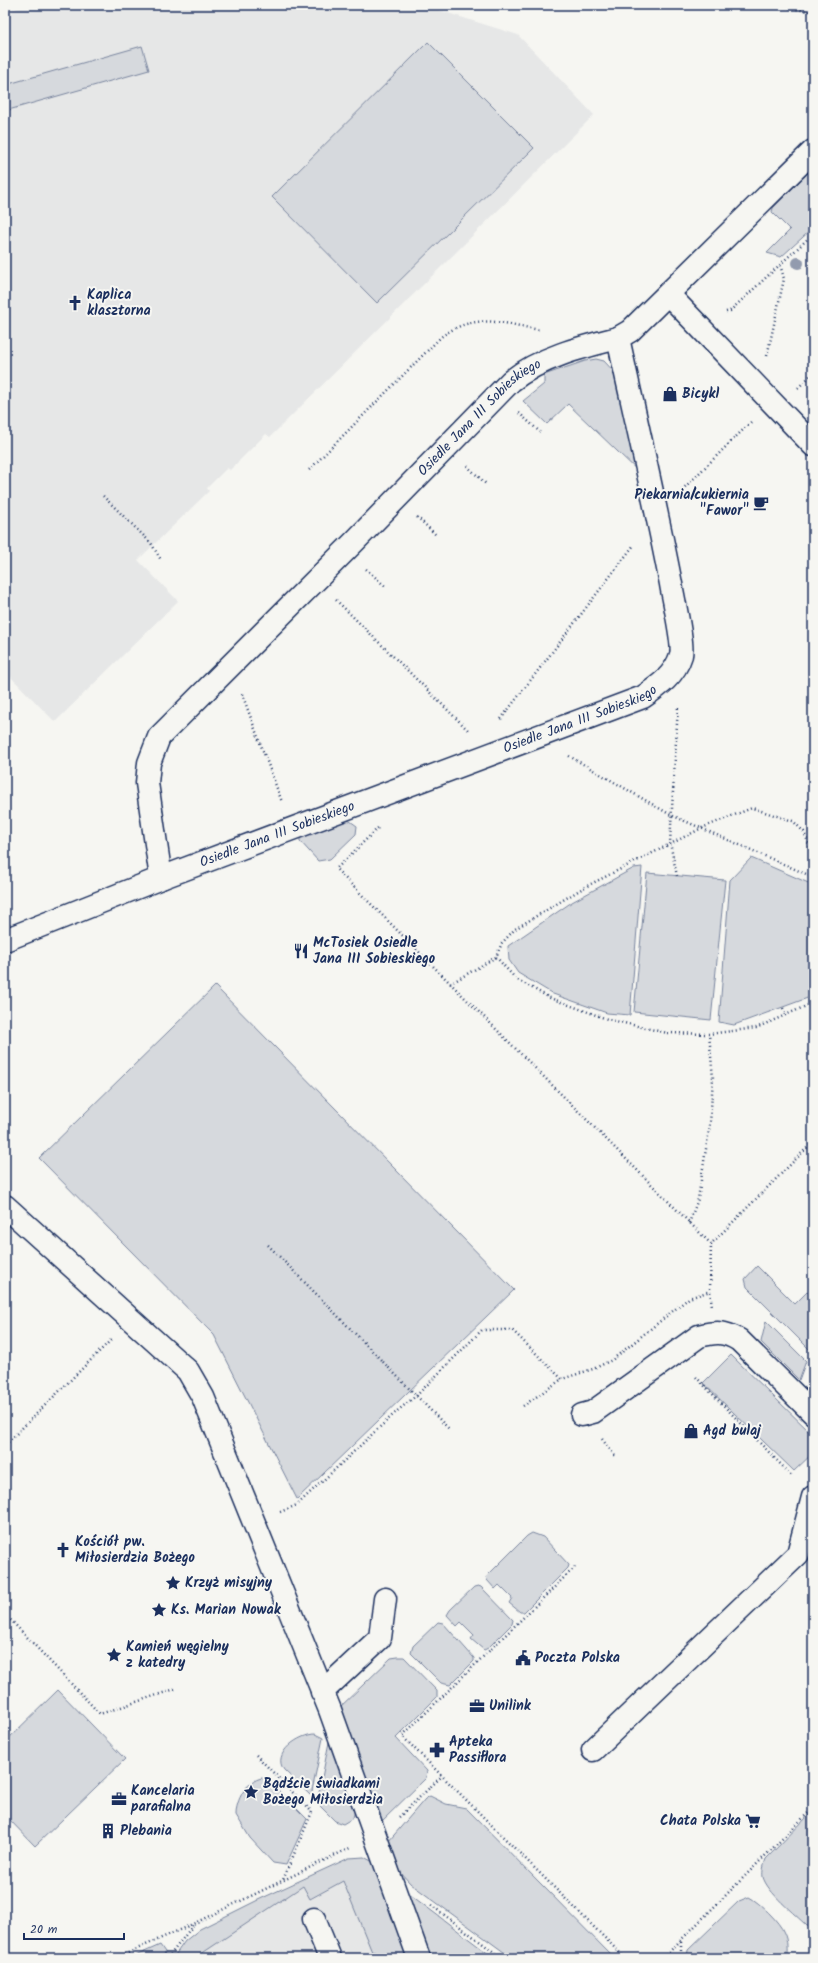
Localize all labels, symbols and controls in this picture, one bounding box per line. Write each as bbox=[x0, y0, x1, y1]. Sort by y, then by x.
place label: Kaplica klasztorna bbox=[87, 284, 151, 322]
church icon: Kaplica klasztorna bbox=[66, 294, 84, 312]
street label: Osiedle Jana III Sobieskiego bbox=[413, 353, 545, 482]
place label: Bicykl bbox=[682, 383, 719, 405]
shop icon: Bicykl bbox=[661, 385, 679, 403]
place label: Piekarnia/cukiernia "Fawor" bbox=[635, 484, 749, 522]
cafe icon: Piekarnia/cukiernia "Fawor" bbox=[752, 494, 770, 512]
street label: Osiedle Jana III Sobieskiego bbox=[500, 679, 662, 760]
street label: Osiedle Jana III Sobieskiego bbox=[197, 795, 358, 873]
place label: McTosiek Osiedle Jana III Sobieskiego bbox=[313, 932, 436, 970]
restaurant icon: McTosiek Osiedle Jana III Sobieskiego bbox=[292, 942, 310, 960]
place label: Agd bulaj bbox=[703, 1420, 762, 1442]
shop icon: Agd bulaj bbox=[682, 1422, 700, 1440]
place label: Kościół pw. Miłosierdzia Bożego bbox=[75, 1531, 196, 1569]
church icon: Kościół pw. Miłosierdzia Bożego bbox=[54, 1541, 72, 1559]
place label: Krzyż misyjny bbox=[185, 1572, 273, 1594]
place icon: Krzyż misyjny bbox=[164, 1574, 182, 1592]
place label: Ks. Marian Nowak bbox=[171, 1599, 282, 1621]
place icon: Ks. Marian Nowak bbox=[150, 1601, 168, 1619]
place label: Kamień węgielny z katedry bbox=[126, 1636, 230, 1674]
place icon: Kamień węgielny z katedry bbox=[105, 1646, 123, 1664]
place label: Poczta Polska bbox=[535, 1647, 620, 1669]
public building icon: Poczta Polska bbox=[514, 1649, 532, 1667]
place label: Unilink bbox=[489, 1695, 532, 1717]
office icon: Unilink bbox=[468, 1697, 486, 1715]
place label: Apteka Passiflora bbox=[449, 1731, 506, 1769]
pharmacy icon: Apteka Passiflora bbox=[428, 1741, 446, 1759]
place label: Bądźcie świadkami Bożego Miłosierdzia bbox=[263, 1773, 383, 1811]
place label: Kancelaria parafialna bbox=[130, 1780, 195, 1818]
place icon: Bądźcie świadkami Bożego Miłosierdzia bbox=[242, 1783, 260, 1801]
office icon: Kancelaria parafialna bbox=[110, 1790, 128, 1808]
place label: Chata Polska bbox=[660, 1810, 741, 1832]
supermarket icon: Chata Polska bbox=[744, 1812, 762, 1830]
place label: Plebania bbox=[120, 1820, 172, 1842]
building icon: Plebania bbox=[99, 1822, 117, 1840]
scale bar bbox=[24, 1915, 124, 1941]
text: 20 m bbox=[30, 1920, 58, 1939]

